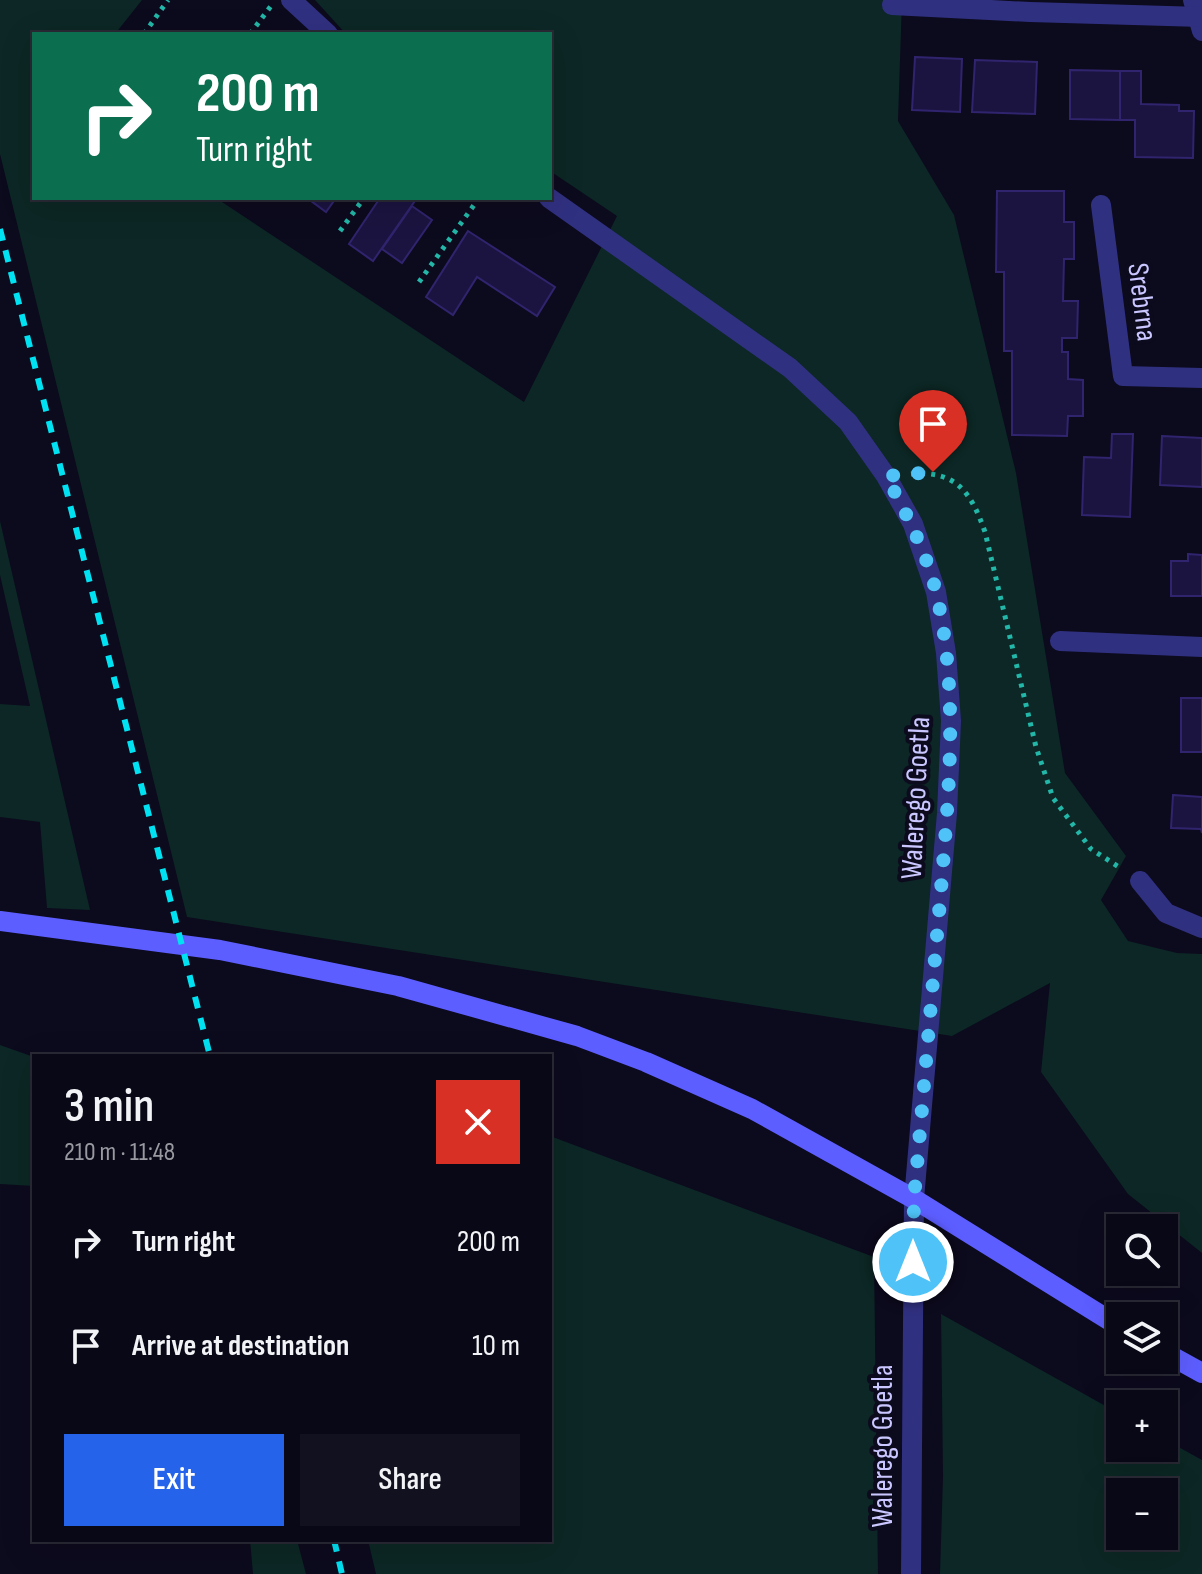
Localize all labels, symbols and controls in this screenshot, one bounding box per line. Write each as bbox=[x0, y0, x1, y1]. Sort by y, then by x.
text: 200 m bbox=[196, 61, 320, 128]
icon: right bbox=[64, 64, 168, 168]
text: Turn right bbox=[196, 129, 313, 172]
street label: Srebrna bbox=[1119, 261, 1165, 343]
pin bbox=[899, 390, 967, 472]
icon: arrive bbox=[911, 402, 955, 446]
street label: Walerego Goetla bbox=[894, 716, 938, 880]
text: 3 min bbox=[64, 1078, 154, 1135]
button: close bbox=[436, 1080, 520, 1164]
text: 210 m · 11:48 bbox=[64, 1137, 175, 1168]
map controls bbox=[1106, 1214, 1178, 1550]
button: search bbox=[1106, 1214, 1178, 1286]
icon: right bbox=[64, 1220, 108, 1264]
position arrow bbox=[871, 1220, 955, 1304]
text: Turn right bbox=[132, 1224, 235, 1260]
text: 200 m bbox=[457, 1224, 520, 1260]
button: layers bbox=[1106, 1302, 1178, 1374]
icon: arrive bbox=[64, 1324, 108, 1368]
text: Arrive at destination bbox=[132, 1328, 349, 1364]
text: 10 m bbox=[472, 1328, 520, 1364]
street label: Walerego Goetla bbox=[865, 1365, 901, 1527]
button: + bbox=[1106, 1390, 1178, 1462]
button: Exit bbox=[64, 1434, 284, 1526]
button: Share bbox=[300, 1434, 520, 1526]
button: − bbox=[1106, 1478, 1178, 1550]

